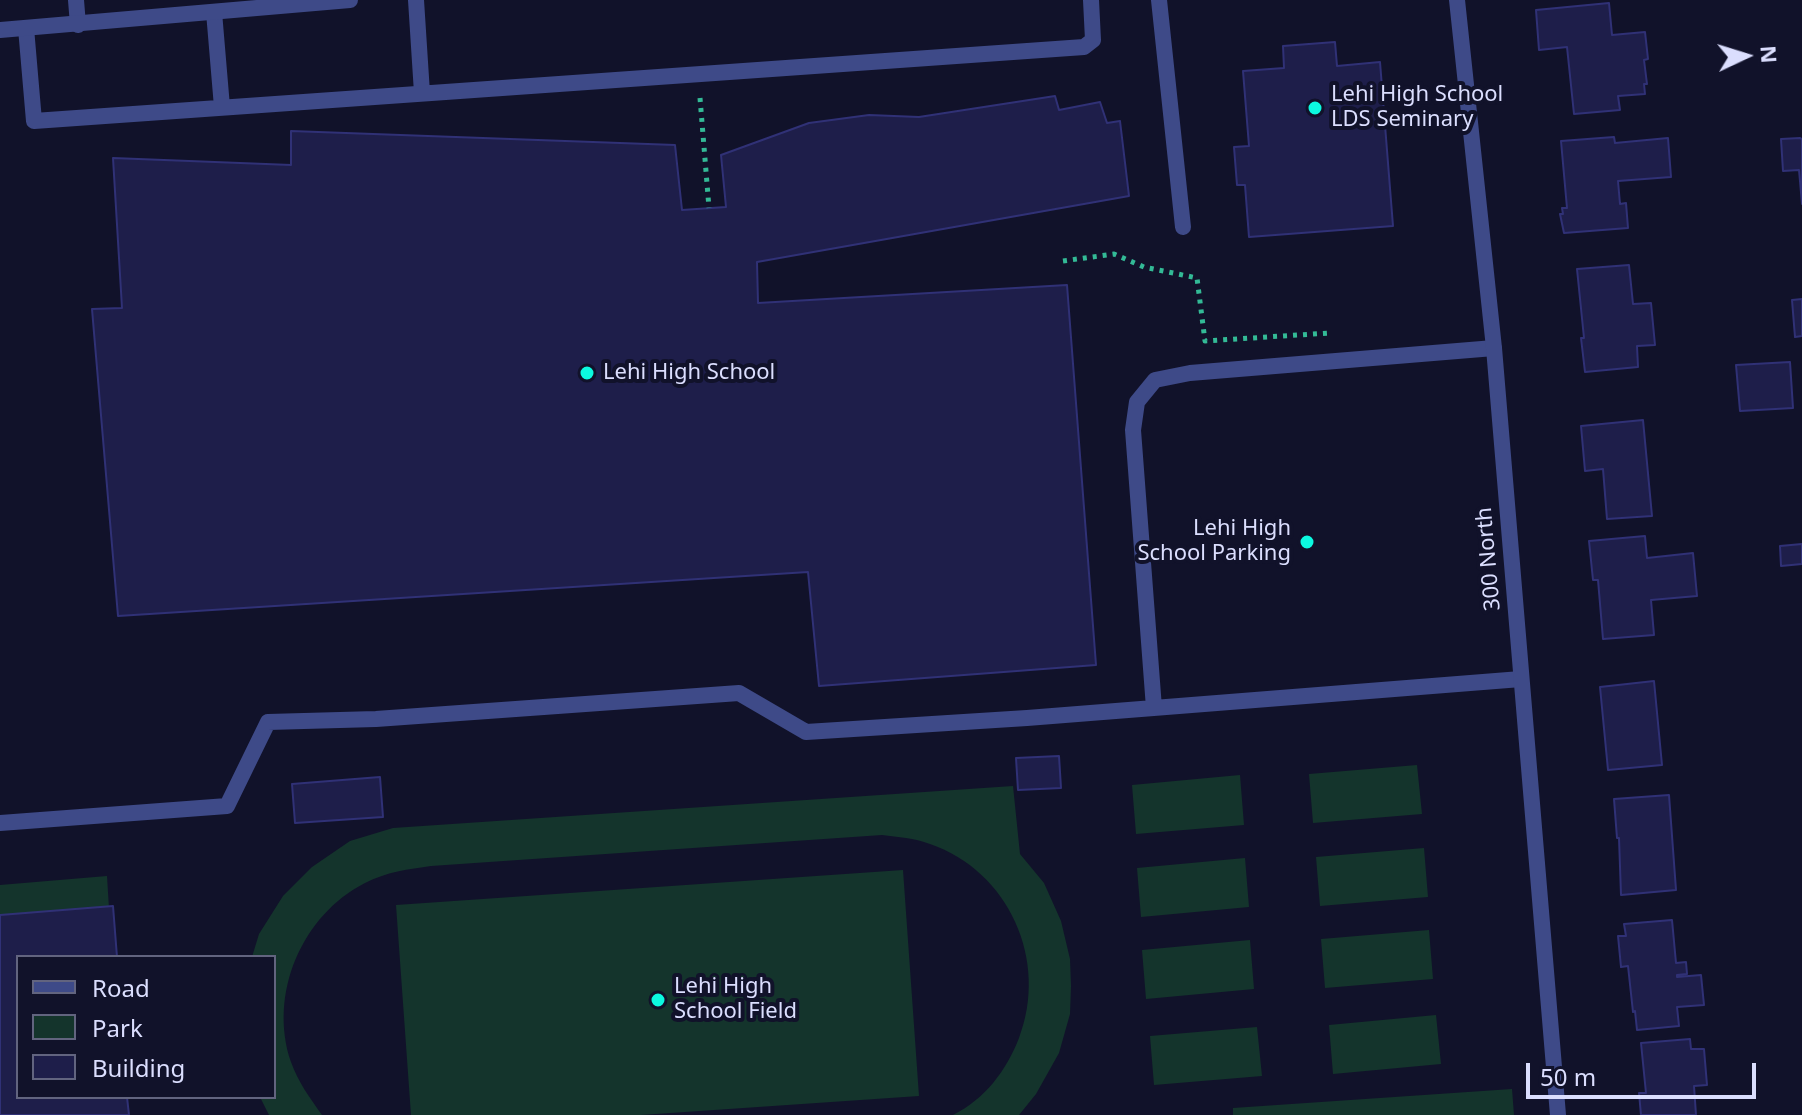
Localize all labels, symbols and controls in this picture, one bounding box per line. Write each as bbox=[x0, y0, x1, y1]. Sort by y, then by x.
north arrow bbox=[1706, 16, 1786, 96]
text: N bbox=[1754, 44, 1786, 64]
place label: Lehi High School LDS Seminary bbox=[1331, 82, 1503, 134]
marker: Lehi High School LDS Seminary bbox=[1306, 99, 1324, 117]
place label: Lehi High School bbox=[603, 360, 775, 386]
marker: Lehi High School bbox=[578, 364, 596, 382]
street label: 300 North bbox=[1471, 506, 1507, 612]
place label: Lehi High School Parking bbox=[1137, 516, 1291, 568]
marker: Lehi High School Parking bbox=[1298, 533, 1316, 551]
legend bbox=[16, 955, 276, 1099]
text: Road bbox=[92, 971, 150, 1004]
place label: Lehi High School Field bbox=[674, 974, 797, 1026]
marker: Lehi High School Field bbox=[649, 991, 667, 1009]
text: Park bbox=[92, 1011, 143, 1044]
scale bar bbox=[1530, 1047, 1760, 1097]
text: Building bbox=[92, 1051, 185, 1084]
text: 50 m bbox=[1540, 1060, 1596, 1093]

